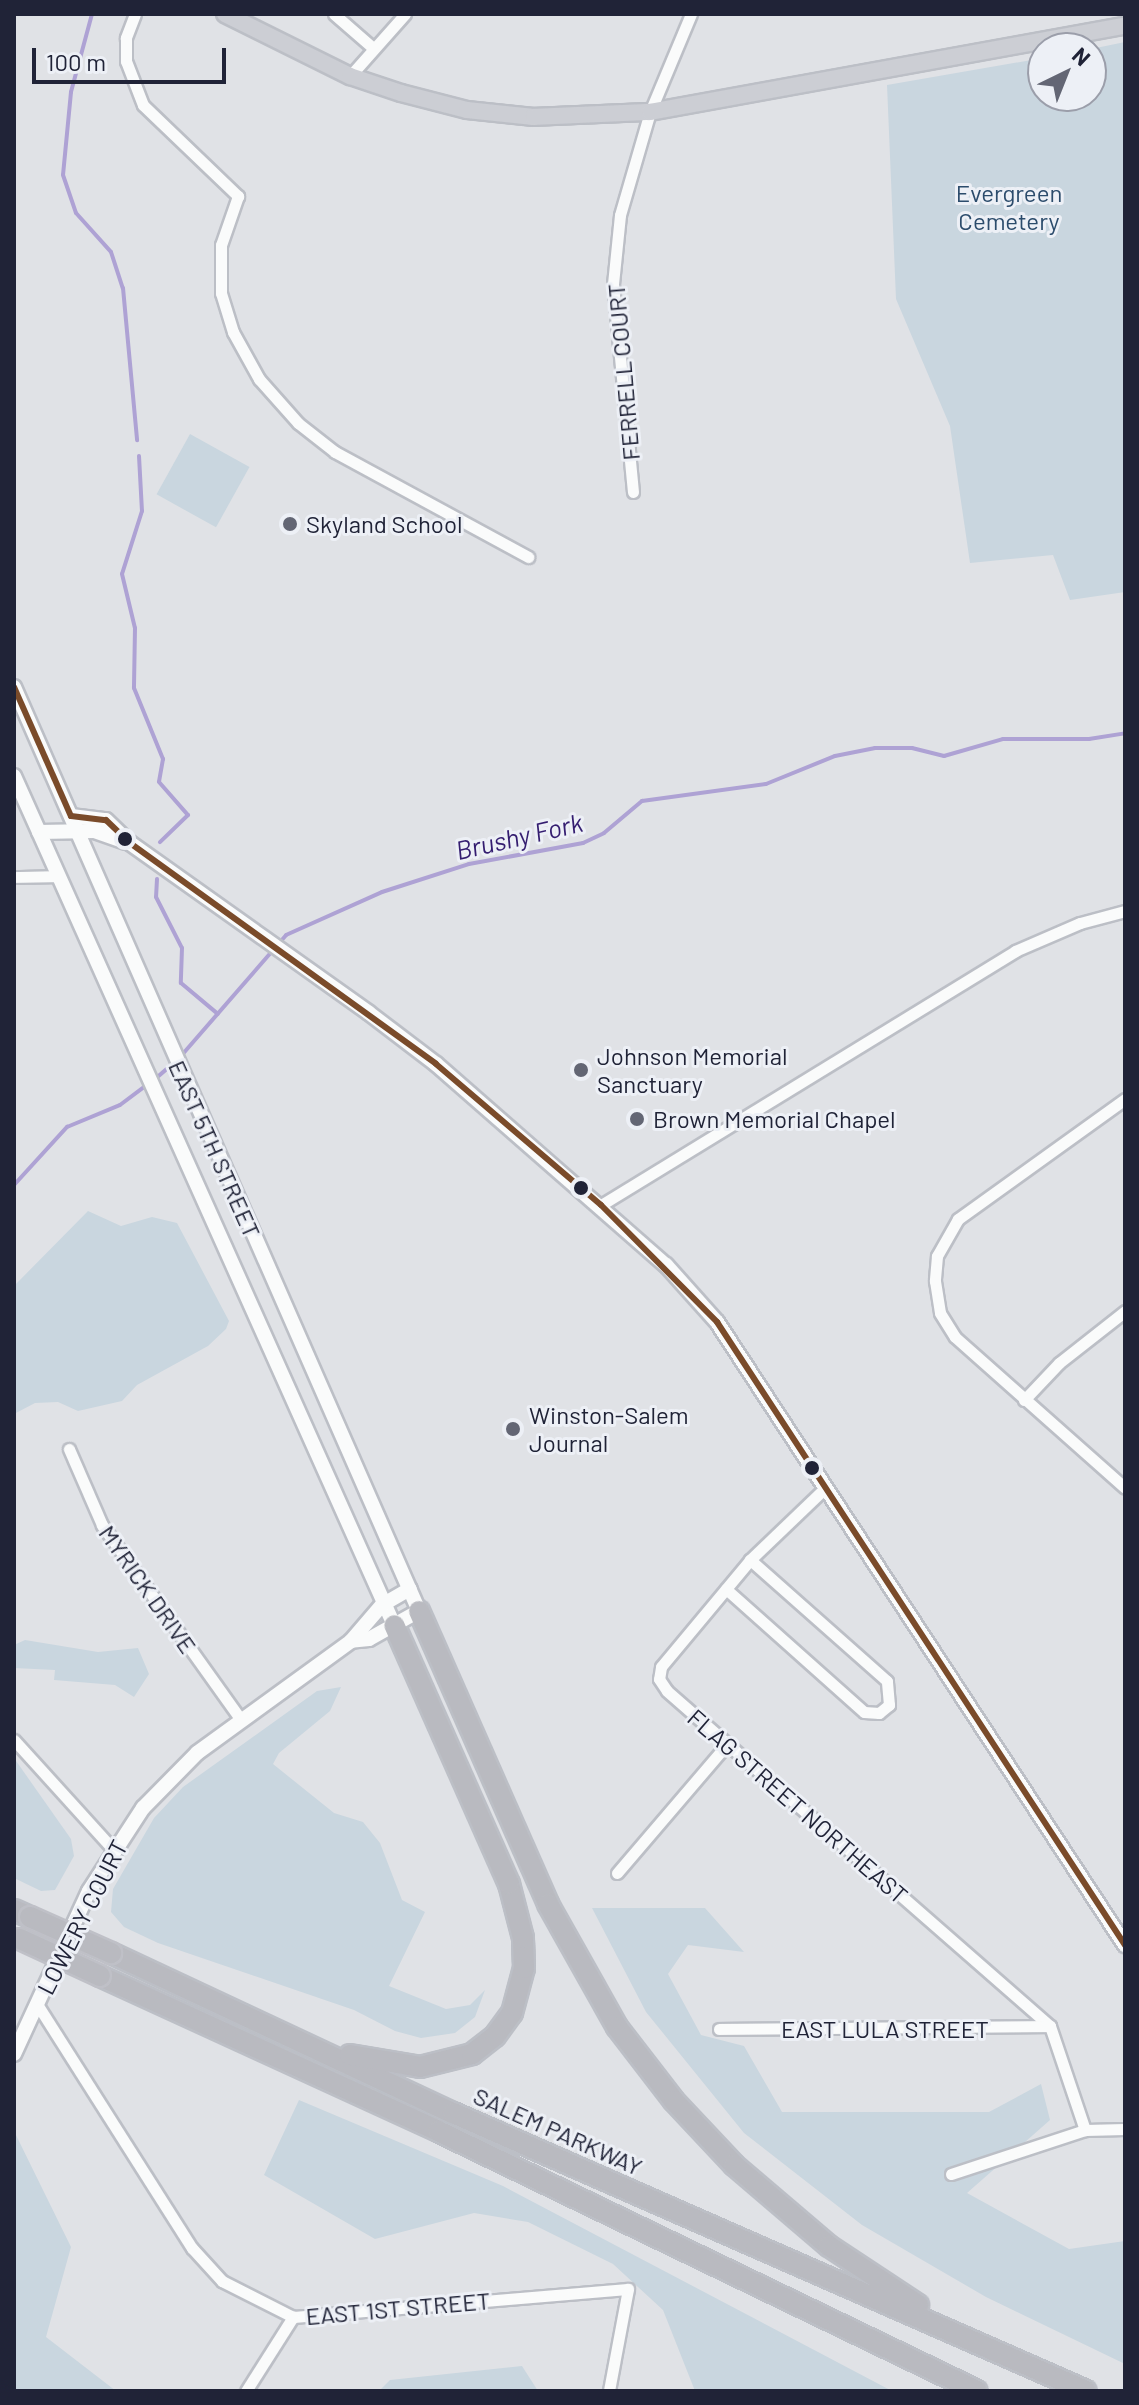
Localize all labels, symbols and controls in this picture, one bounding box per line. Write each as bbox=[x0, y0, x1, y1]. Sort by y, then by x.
scale bar bbox=[36, 32, 230, 82]
north arrow bbox=[1027, 32, 1107, 112]
text: N bbox=[1068, 41, 1096, 70]
text: 100 m bbox=[46, 47, 106, 76]
park label: Evergreen Cemetery bbox=[956, 179, 1062, 235]
street label: FERRELL COURT bbox=[601, 282, 645, 462]
place label: Skyland School bbox=[306, 510, 463, 538]
marker: Skyland School bbox=[281, 515, 299, 533]
water label: Brushy Fork bbox=[452, 806, 586, 866]
unlabelled marker bbox=[117, 831, 133, 847]
place label: Johnson Memorial Sanctuary bbox=[597, 1042, 788, 1098]
street label: EAST 5TH STREET bbox=[163, 1056, 267, 1242]
marker: Johnson Memorial Sanctuary bbox=[572, 1061, 590, 1079]
place label: Brown Memorial Chapel bbox=[653, 1105, 896, 1133]
marker: Brown Memorial Chapel bbox=[628, 1110, 646, 1128]
unlabelled marker bbox=[573, 1180, 589, 1196]
place label: Winston-Salem Journal bbox=[529, 1401, 689, 1457]
marker: Winston-Salem Journal bbox=[504, 1420, 522, 1438]
unlabelled marker bbox=[804, 1460, 820, 1476]
street label: MYRICK DRIVE bbox=[93, 1519, 203, 1659]
street label: FLAG STREET NORTHEAST bbox=[682, 1703, 914, 1909]
street label: LOWERY COURT bbox=[31, 1835, 133, 1999]
street label: EAST LULA STREET bbox=[781, 2015, 989, 2043]
street label: SALEM PARKWAY bbox=[469, 2081, 647, 2181]
street label: EAST 1ST STREET bbox=[305, 2286, 491, 2330]

